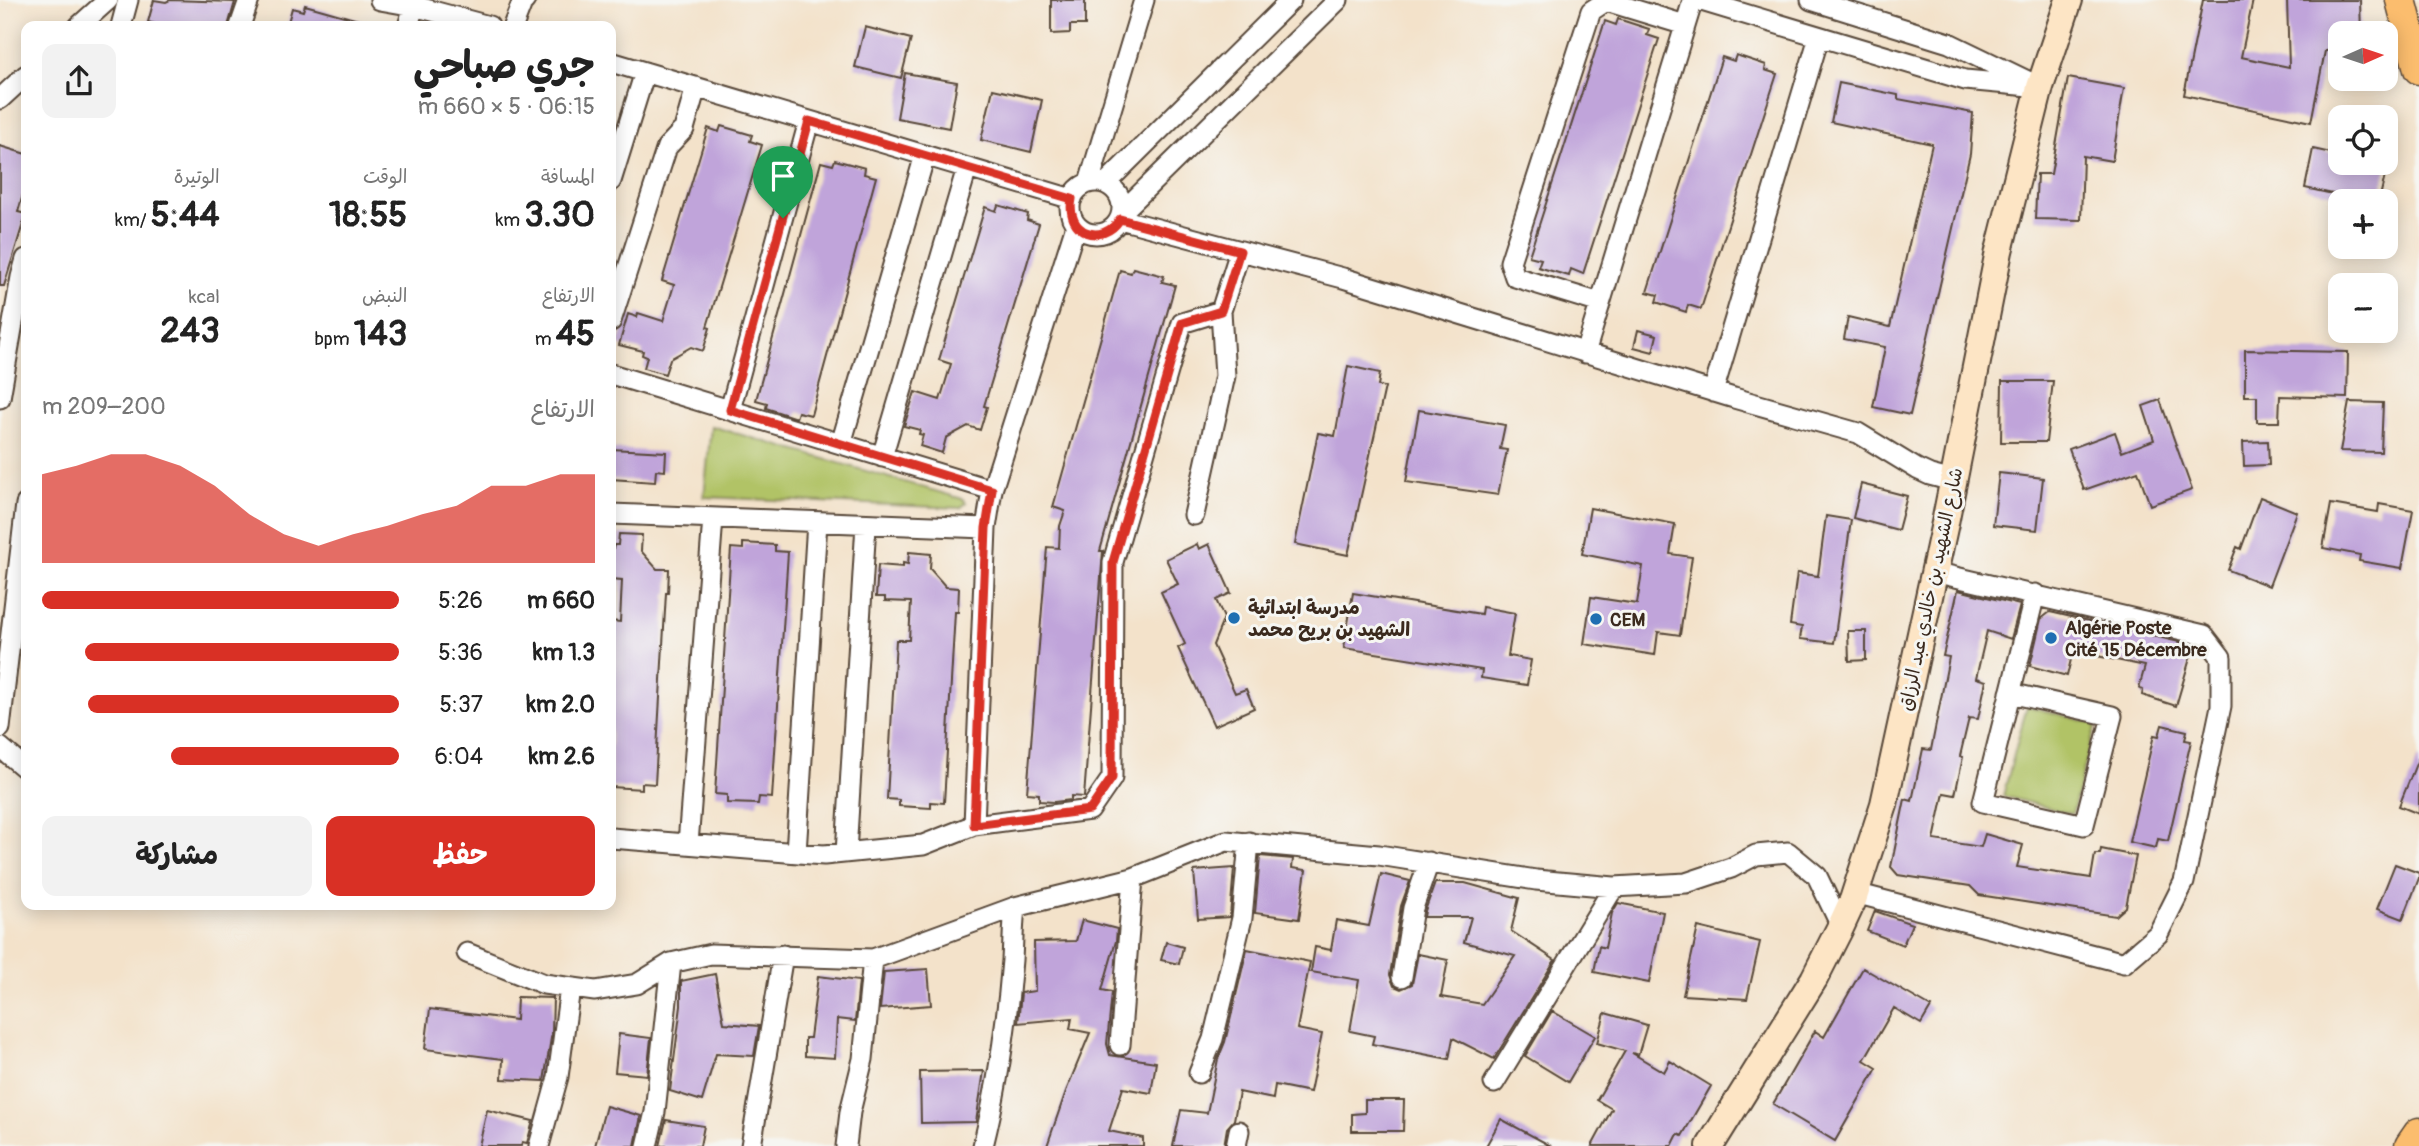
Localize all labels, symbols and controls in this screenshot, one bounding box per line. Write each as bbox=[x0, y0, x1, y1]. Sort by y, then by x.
north arrow bbox=[2328, 21, 2398, 91]
map controls bbox=[2328, 21, 2398, 343]
text: جري صباحي bbox=[413, 42, 595, 90]
button: share bbox=[42, 44, 116, 118]
text: 06:15 · 5 × 660 m bbox=[418, 92, 595, 121]
button: locate bbox=[2328, 105, 2398, 175]
pin bbox=[753, 146, 813, 218]
icon: arrive bbox=[764, 157, 802, 195]
text: الوتيرة bbox=[174, 165, 220, 189]
text: الوقت bbox=[363, 165, 407, 189]
text: المسافة bbox=[541, 165, 595, 189]
button: + bbox=[2328, 189, 2398, 259]
text: 5:44 bbox=[151, 193, 220, 237]
text: 18:55 bbox=[329, 193, 407, 237]
text: 3.30 bbox=[524, 193, 595, 237]
text: /km bbox=[115, 208, 151, 232]
text: km bbox=[495, 208, 524, 232]
button: − bbox=[2328, 273, 2398, 343]
text: النبض bbox=[362, 284, 407, 308]
text: الارتفاع bbox=[542, 284, 595, 308]
text: kcal bbox=[189, 285, 220, 309]
text: 243 bbox=[160, 309, 220, 353]
text: 143 bbox=[354, 312, 407, 356]
text: 45 bbox=[556, 312, 595, 356]
text: bpm bbox=[315, 327, 354, 351]
text: m bbox=[535, 327, 556, 351]
text: 200–209 m bbox=[42, 392, 166, 421]
text: الارتفاع bbox=[531, 395, 595, 424]
street label: شارع الشهيد بن خالدي عبد الرزاق bbox=[1893, 465, 1970, 714]
text: 5:26 bbox=[438, 586, 483, 615]
text: 660 m bbox=[527, 586, 595, 615]
place label: مدرسة ابتدائية الشهيد بن بريح محمد bbox=[1248, 596, 1410, 642]
place label: CEM bbox=[1610, 608, 1646, 632]
marker: مدرسة ابتدائية الشهيد بن بريح محمد bbox=[1226, 610, 1242, 626]
marker: CEM bbox=[1588, 611, 1604, 627]
place label: Algérie Poste Cité 15 Décembre bbox=[2065, 616, 2207, 662]
marker: Algérie Poste Cité 15 Décembre bbox=[2043, 630, 2059, 646]
text: 5:36 bbox=[438, 638, 483, 667]
text: 1.3 km bbox=[533, 638, 595, 667]
text: 5:37 bbox=[439, 690, 483, 719]
text: 2.0 km bbox=[526, 690, 595, 719]
text: 6:04 bbox=[434, 742, 483, 771]
text: 2.6 km bbox=[529, 742, 595, 771]
button: مشاركة bbox=[42, 816, 312, 896]
button: حفظ bbox=[326, 816, 595, 896]

